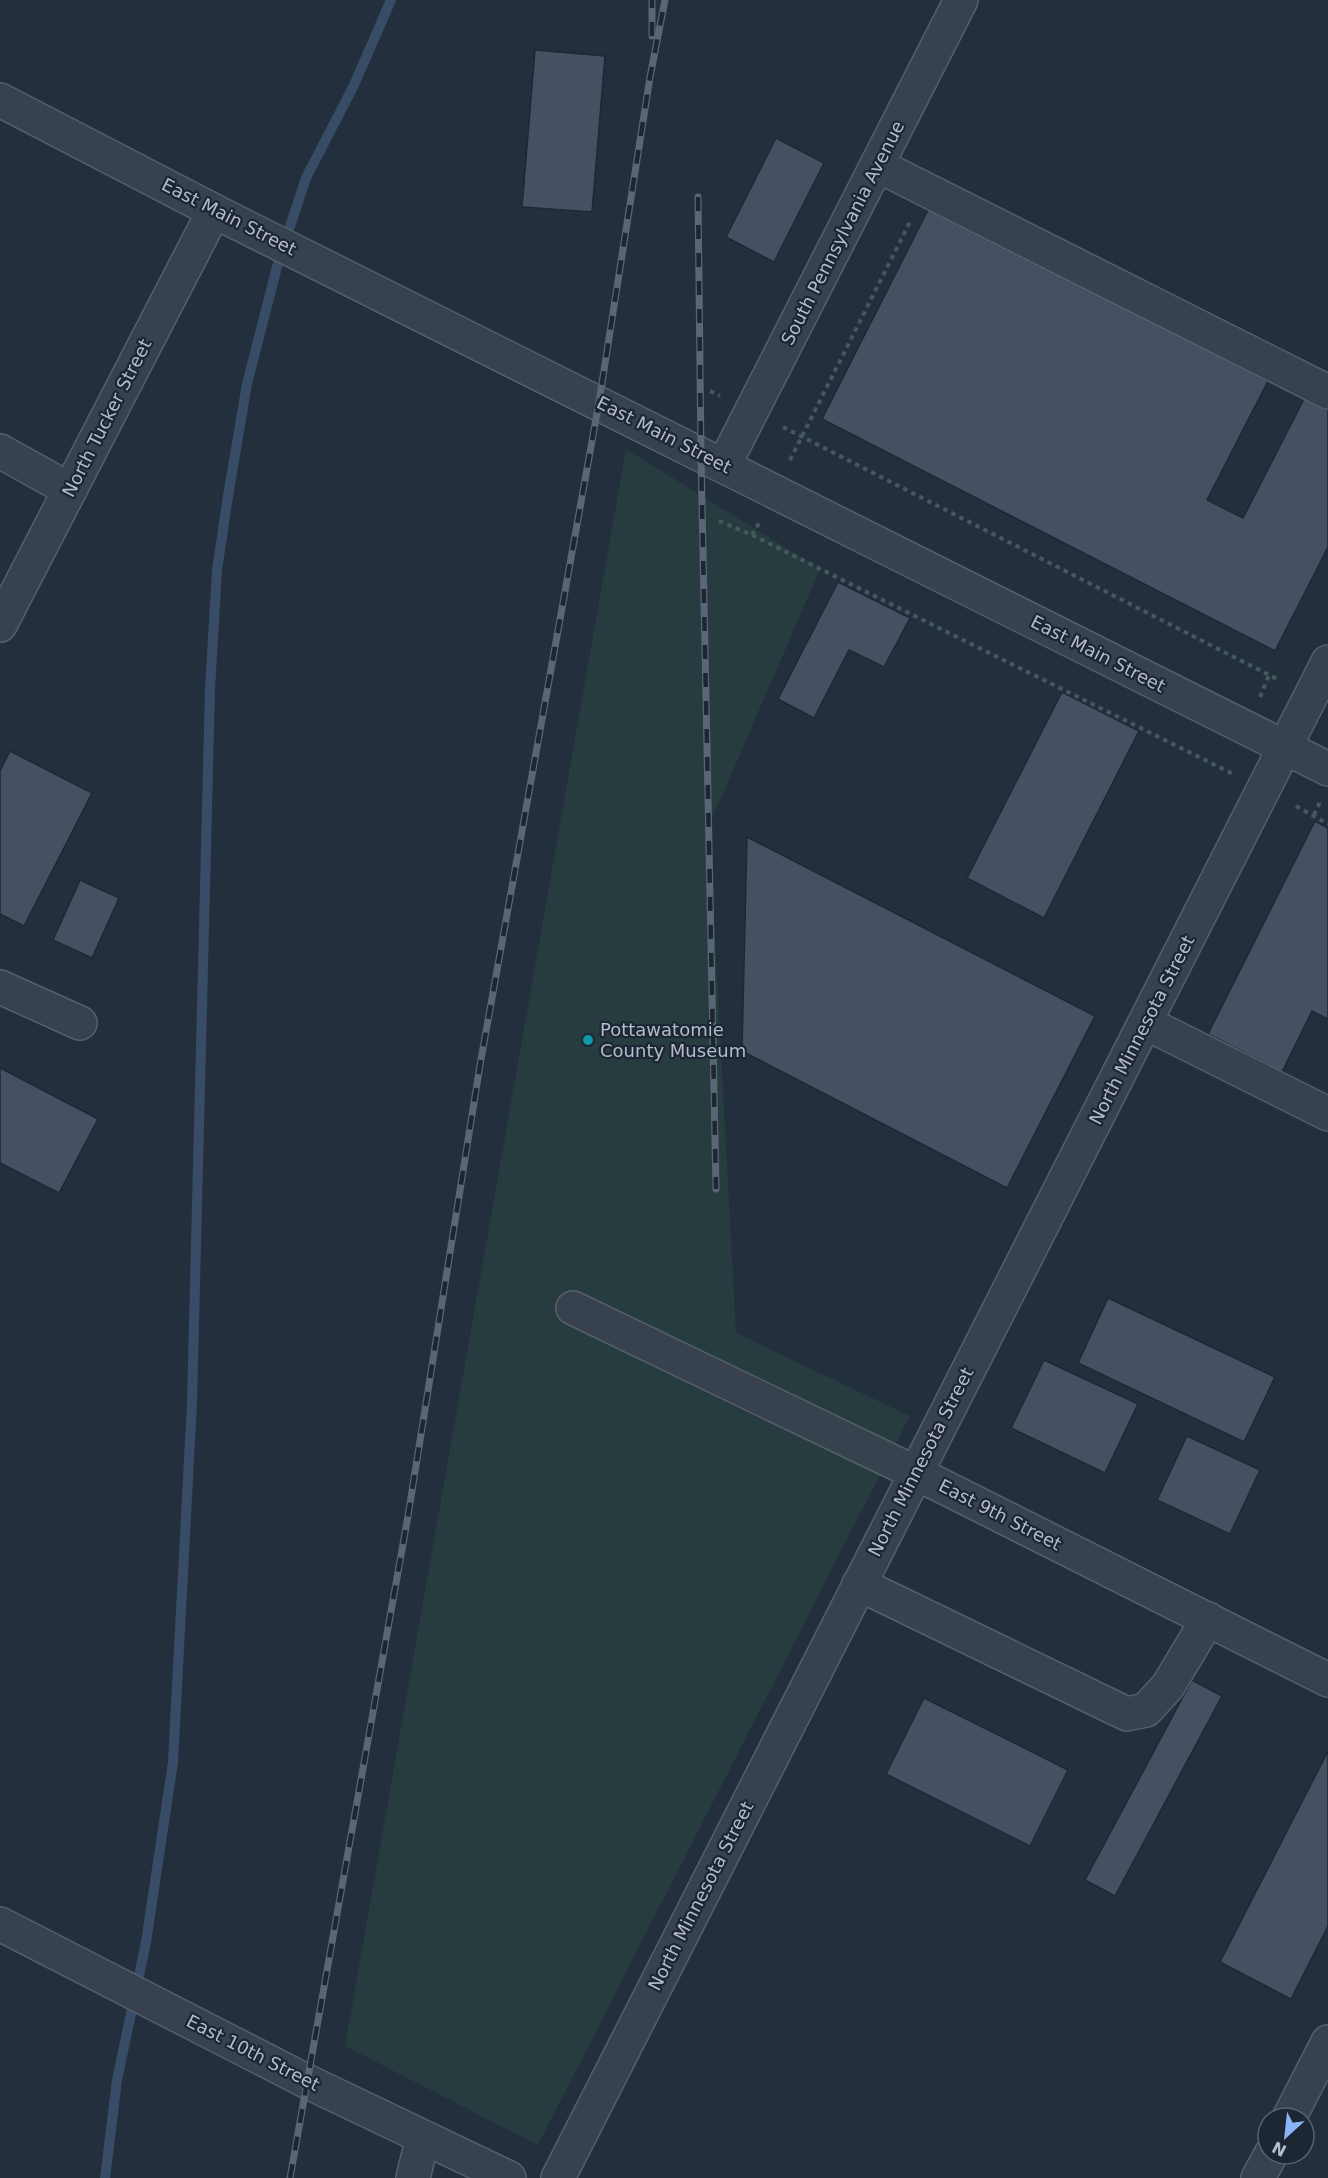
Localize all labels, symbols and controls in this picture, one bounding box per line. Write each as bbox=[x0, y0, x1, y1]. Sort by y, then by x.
street label: South Pennsylvania Avenue bbox=[777, 117, 908, 348]
street label: East Main Street bbox=[159, 174, 300, 259]
street label: North Tucker Street bbox=[58, 335, 155, 500]
street label: East Main Street bbox=[594, 392, 735, 477]
street label: East Main Street bbox=[1028, 611, 1169, 696]
street label: North Minnesota Street bbox=[1085, 932, 1198, 1128]
place label: Pottawatomie County Museum bbox=[600, 1019, 746, 1061]
marker: Pottawatomie County Museum bbox=[581, 1033, 595, 1047]
street label: North Minnesota Street bbox=[864, 1364, 977, 1560]
street label: East 9th Street bbox=[935, 1475, 1065, 1555]
street label: North Minnesota Street bbox=[644, 1798, 757, 1994]
street label: East 10th Street bbox=[183, 2010, 323, 2095]
north arrow bbox=[1256, 2106, 1316, 2166]
text: N bbox=[1269, 2137, 1290, 2160]

